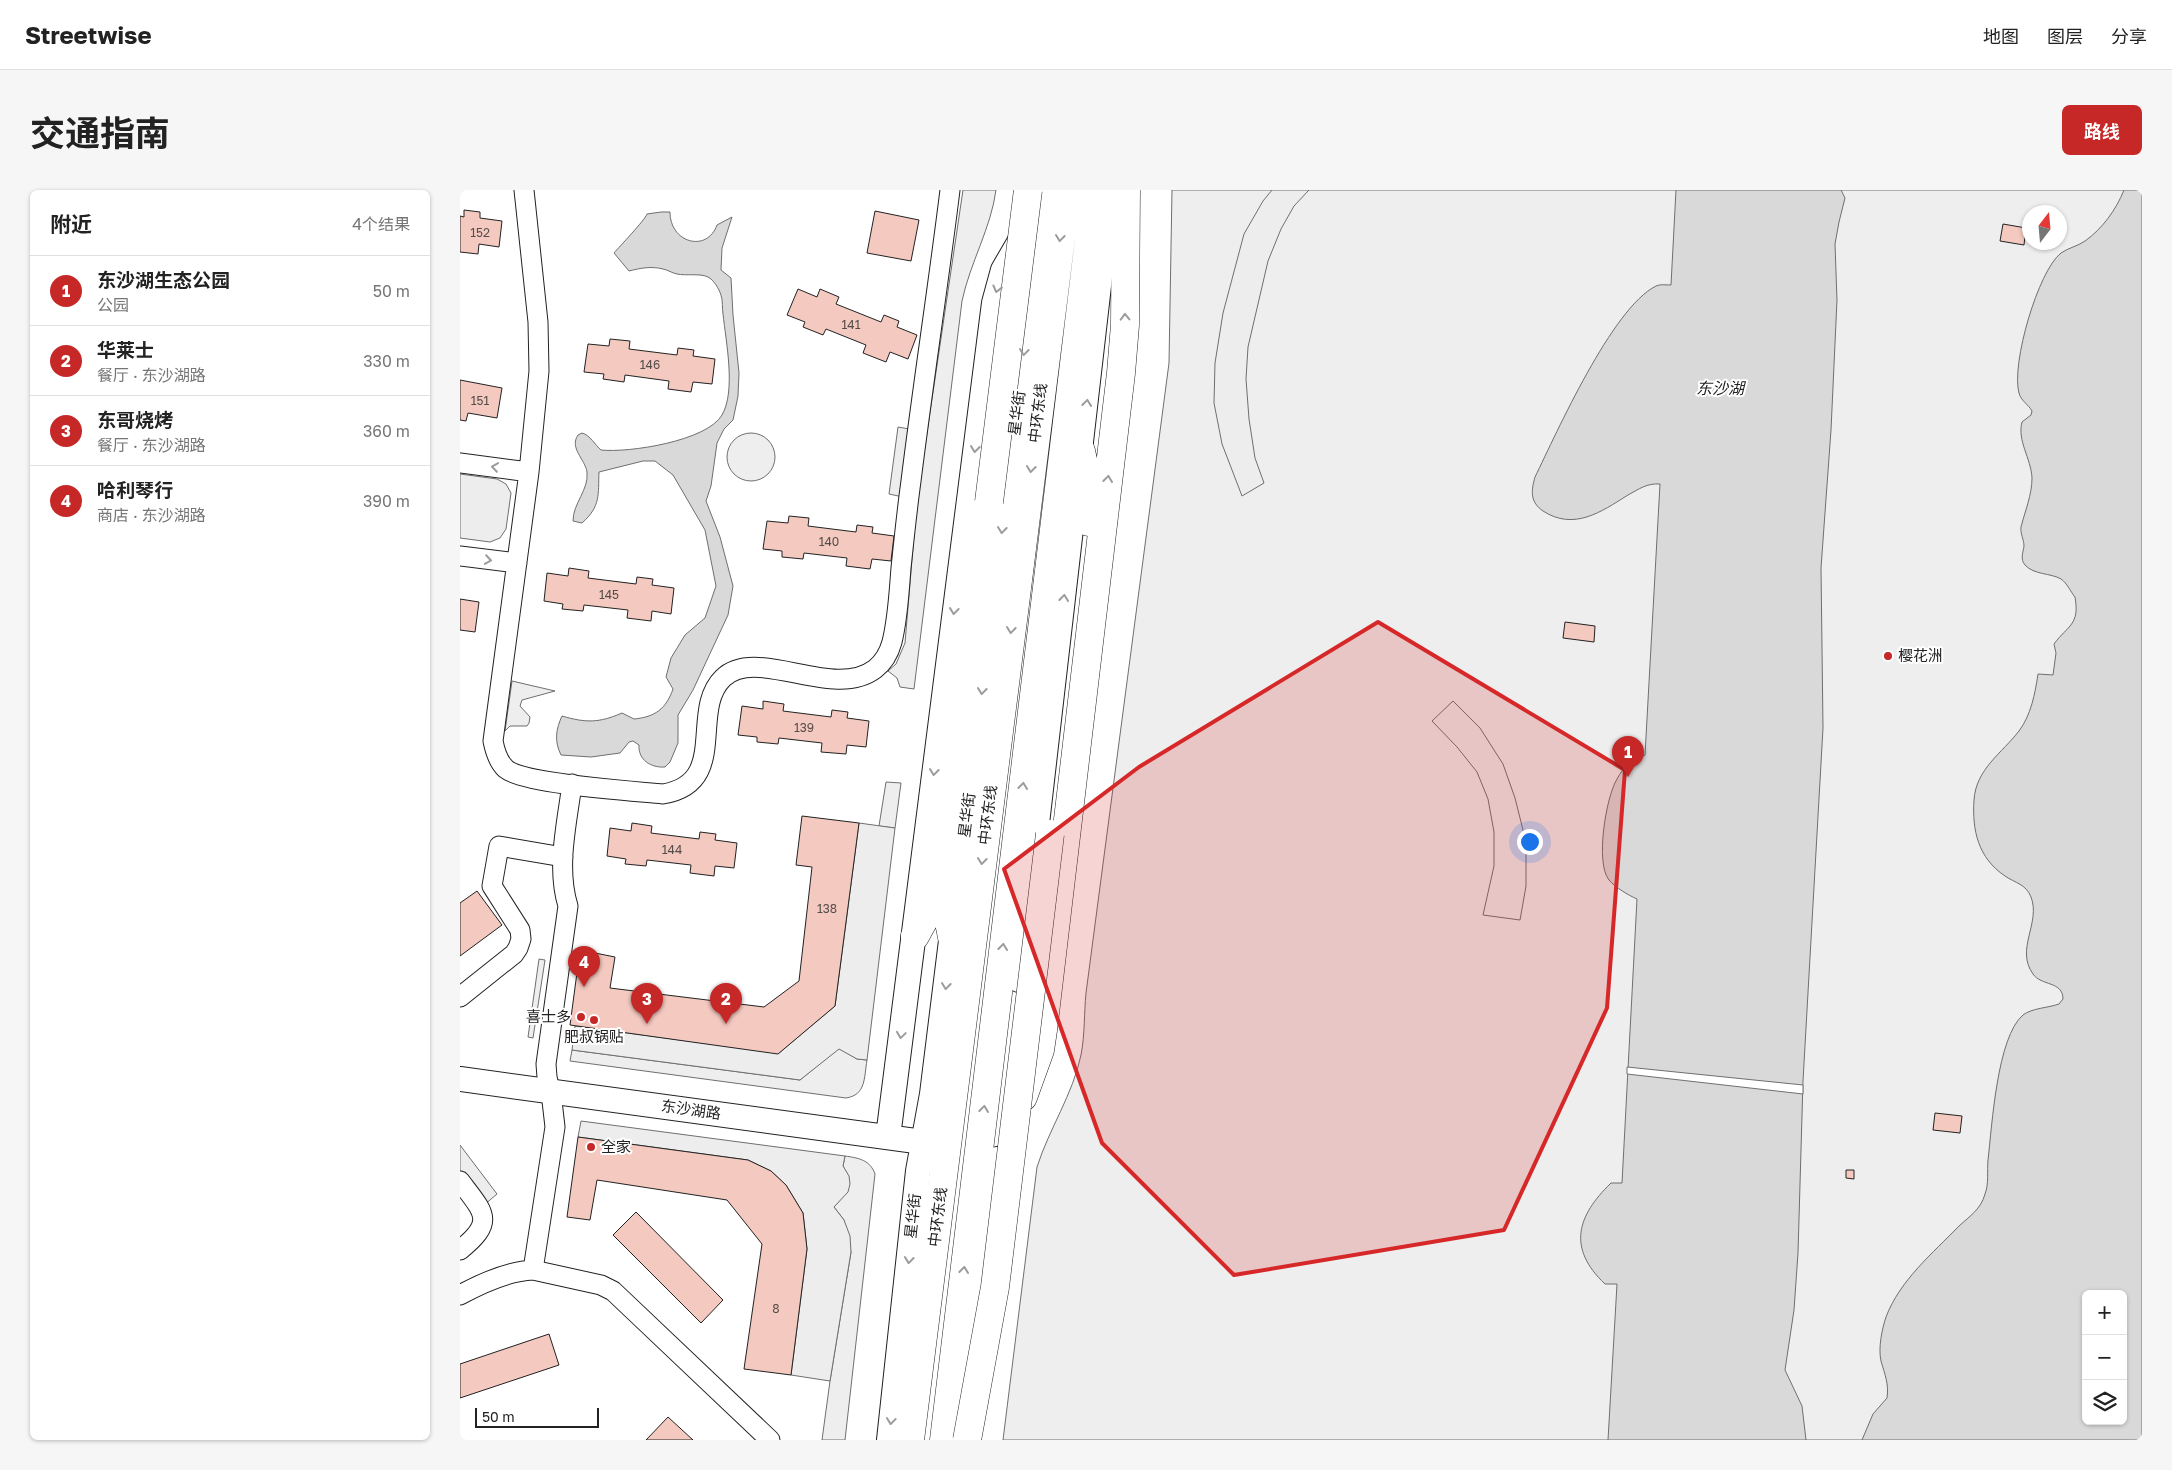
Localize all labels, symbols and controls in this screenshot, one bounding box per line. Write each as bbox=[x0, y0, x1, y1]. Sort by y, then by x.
text: Streetwise bbox=[25, 20, 152, 49]
text: 地图 bbox=[1983, 25, 2019, 47]
text: 图层 bbox=[2047, 25, 2083, 47]
text: 分享 bbox=[2111, 25, 2147, 47]
button: 路线 bbox=[2062, 105, 2142, 155]
text: 交通指南 bbox=[30, 112, 170, 154]
north arrow bbox=[2022, 205, 2067, 250]
text: 附近 bbox=[50, 211, 92, 237]
text: 4个结果 bbox=[352, 214, 410, 234]
house number: 152 bbox=[470, 225, 490, 240]
one-way arrow bbox=[1056, 234, 1066, 243]
text: 东沙湖生态公园 bbox=[97, 268, 230, 291]
text: 1 bbox=[62, 281, 70, 301]
text: 50 m bbox=[373, 281, 410, 301]
one-way arrow bbox=[992, 284, 1003, 293]
text: 公园 bbox=[97, 295, 129, 315]
one-way arrow bbox=[1119, 313, 1130, 321]
house number: 141 bbox=[842, 317, 861, 332]
text: 华莱士 bbox=[97, 338, 154, 361]
one-way arrow bbox=[1019, 348, 1030, 356]
text: 2 bbox=[61, 351, 71, 371]
text: 330 m bbox=[363, 351, 410, 371]
house number: 146 bbox=[640, 357, 660, 372]
text: 餐厅 · 东沙湖路 bbox=[97, 365, 206, 385]
water label: 东沙湖 bbox=[1696, 378, 1747, 398]
street label: 中环东线 bbox=[1024, 382, 1050, 444]
street label: 星华街 bbox=[1004, 389, 1028, 436]
house number: 151 bbox=[471, 393, 489, 408]
one-way arrow bbox=[1081, 398, 1092, 406]
text: 东哥烧烤 bbox=[97, 408, 173, 431]
text: 3 bbox=[61, 421, 71, 441]
text: 360 m bbox=[363, 421, 410, 441]
text: 餐厅 · 东沙湖路 bbox=[97, 435, 206, 455]
one-way arrow bbox=[970, 446, 981, 454]
one-way arrow bbox=[490, 463, 499, 473]
one-way arrow bbox=[1026, 465, 1037, 473]
one-way arrow bbox=[1102, 474, 1113, 482]
text: 哈利琴行 bbox=[97, 478, 173, 501]
text: 4 bbox=[61, 491, 71, 511]
text: 390 m bbox=[363, 491, 410, 511]
text: 商店 · 东沙湖路 bbox=[97, 505, 206, 525]
one-way arrow bbox=[997, 526, 1008, 534]
house number: 140 bbox=[819, 534, 839, 549]
one-way arrow bbox=[485, 554, 493, 565]
house number: 145 bbox=[599, 587, 619, 602]
one-way arrow bbox=[1058, 594, 1069, 602]
one-way arrow bbox=[949, 607, 960, 615]
one-way arrow bbox=[1006, 627, 1017, 635]
place label: 樱花洲 bbox=[1898, 646, 1943, 664]
marker: 樱花洲 bbox=[1882, 650, 1894, 662]
one-way arrow bbox=[977, 688, 988, 696]
house number: 139 bbox=[794, 720, 814, 735]
pin: 1 bbox=[1612, 736, 1644, 777]
one-way arrow bbox=[929, 768, 940, 776]
one-way arrow bbox=[1017, 782, 1028, 790]
street label: 中环东线 bbox=[974, 784, 1000, 846]
street label: 星华街 bbox=[954, 791, 978, 838]
your location bbox=[1517, 829, 1543, 855]
house number: 144 bbox=[662, 842, 682, 857]
one-way arrow bbox=[977, 857, 988, 865]
house number: 138 bbox=[817, 901, 837, 916]
one-way arrow bbox=[998, 943, 1008, 952]
pin: 4 bbox=[568, 946, 600, 987]
one-way arrow bbox=[941, 981, 951, 990]
pin: 3 bbox=[631, 983, 663, 1024]
pin: 2 bbox=[710, 983, 742, 1024]
place label: 喜士多 bbox=[526, 1007, 571, 1025]
marker: 喜士多 bbox=[575, 1011, 587, 1023]
marker: 肥叔锅贴 bbox=[588, 1014, 600, 1026]
place label: 肥叔锅贴 bbox=[564, 1027, 624, 1045]
one-way arrow bbox=[896, 1031, 907, 1039]
street label: 东沙湖路 bbox=[660, 1096, 722, 1122]
one-way arrow bbox=[978, 1104, 989, 1112]
place label: 全家 bbox=[601, 1137, 631, 1155]
marker: 全家 bbox=[585, 1141, 597, 1153]
street label: 中环东线 bbox=[924, 1186, 950, 1248]
street label: 星华街 bbox=[901, 1193, 923, 1239]
one-way arrow bbox=[904, 1256, 915, 1264]
one-way arrow bbox=[958, 1266, 969, 1274]
map controls bbox=[2082, 1290, 2127, 1425]
button: + bbox=[2082, 1290, 2127, 1335]
house number: 8 bbox=[772, 1301, 780, 1316]
button: − bbox=[2082, 1335, 2127, 1380]
button: layers bbox=[2082, 1380, 2127, 1425]
scale bar bbox=[475, 1405, 599, 1428]
text: 50 m bbox=[482, 1408, 515, 1425]
one-way arrow bbox=[886, 1417, 897, 1425]

